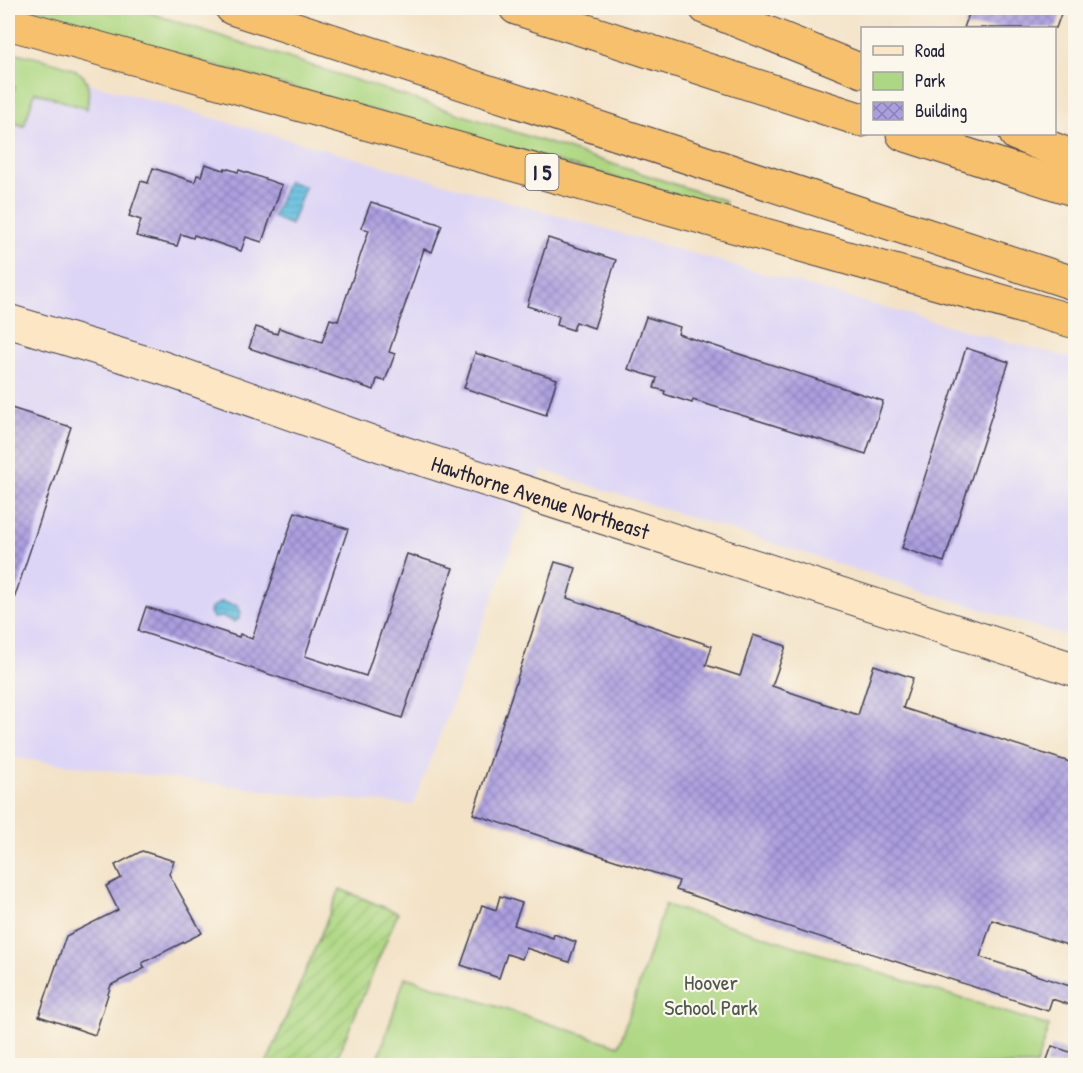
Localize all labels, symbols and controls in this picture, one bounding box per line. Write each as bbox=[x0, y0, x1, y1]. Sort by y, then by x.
legend bbox=[861, 27, 1056, 135]
text: Road bbox=[915, 38, 945, 63]
text: Park bbox=[915, 68, 946, 93]
text: Building bbox=[915, 98, 967, 123]
road number: I 5 bbox=[526, 154, 558, 190]
street label: Hawthorne Avenue Northeast bbox=[428, 448, 654, 547]
park label: Hoover School Park bbox=[664, 967, 758, 1022]

